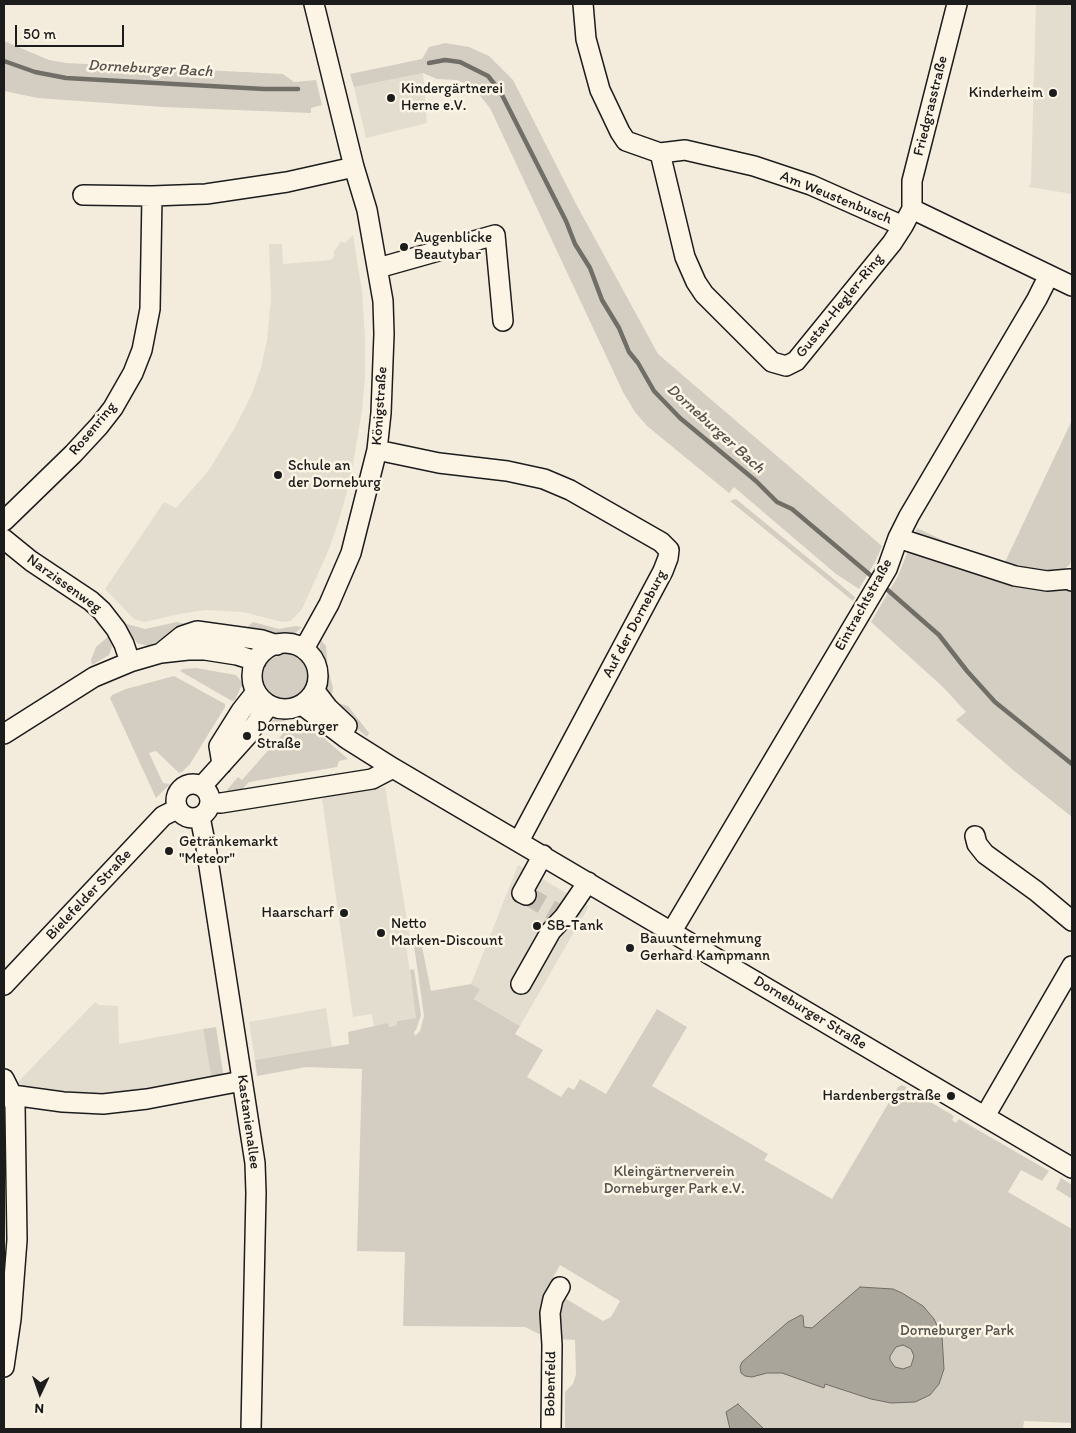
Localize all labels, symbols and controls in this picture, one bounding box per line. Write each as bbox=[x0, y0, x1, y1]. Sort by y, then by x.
scale bar bbox=[18, 15, 126, 47]
text: 50 m bbox=[23, 25, 56, 43]
street label: Friedgrasstraße bbox=[910, 54, 952, 158]
water label: Dorneburger Bach bbox=[87, 56, 213, 82]
place label: Kindergärtnerei Herne e.V. bbox=[401, 80, 503, 115]
place label: Kinderheim bbox=[969, 84, 1043, 102]
marker: Kinderheim bbox=[1047, 87, 1059, 99]
marker: Kindergärtnerei Herne e.V. bbox=[385, 92, 397, 104]
street label: Am Weustenbusch bbox=[777, 167, 895, 229]
place label: Augenblicke Beautybar bbox=[414, 229, 492, 264]
marker: Augenblicke Beautybar bbox=[398, 241, 410, 253]
street label: Gustav-Hegler-Ring bbox=[792, 250, 888, 362]
street label: Königstraße bbox=[368, 366, 392, 446]
water label: Dorneburger Bach bbox=[662, 380, 768, 478]
street label: Rosenring bbox=[65, 399, 121, 459]
place label: Schule an der Dorneburg bbox=[288, 457, 381, 492]
marker: Schule an der Dorneburg bbox=[272, 469, 284, 481]
street label: Narzissenweg bbox=[23, 551, 105, 617]
street label: Eintrachtstraße bbox=[831, 556, 897, 654]
street label: Auf der Dorneburg bbox=[599, 567, 671, 681]
place label: Dorneburger Straße bbox=[257, 718, 339, 753]
marker: Dorneburger Straße bbox=[241, 730, 253, 742]
place label: Getränkemarkt "Meteor" bbox=[179, 833, 278, 868]
marker: Getränkemarkt "Meteor" bbox=[163, 845, 175, 857]
street label: Bielefelder Straße bbox=[42, 846, 136, 944]
place label: Haarscharf bbox=[262, 904, 334, 922]
marker: Haarscharf bbox=[338, 907, 350, 919]
place label: Netto Marken-Discount bbox=[391, 915, 503, 950]
place label: SB-Tank bbox=[547, 917, 603, 935]
marker: SB-Tank bbox=[531, 920, 543, 932]
marker: Netto Marken-Discount bbox=[375, 927, 387, 939]
place label: Bauunternehmung Gerhard Kampmann bbox=[640, 930, 770, 965]
marker: Bauunternehmung Gerhard Kampmann bbox=[624, 942, 636, 954]
street label: Dorneburger Straße bbox=[750, 972, 870, 1054]
street label: Kastanienallee bbox=[232, 1074, 264, 1170]
place label: Hardenbergstraße bbox=[822, 1087, 941, 1105]
marker: Hardenbergstraße bbox=[945, 1090, 957, 1102]
park label: Kleingärtnerverein Dorneburger Park e.V. bbox=[603, 1163, 745, 1198]
park label: Dorneburger Park bbox=[900, 1322, 1014, 1340]
street label: Bobenfeld bbox=[541, 1351, 561, 1417]
north arrow bbox=[15, 1368, 65, 1418]
text: N bbox=[34, 1400, 44, 1417]

